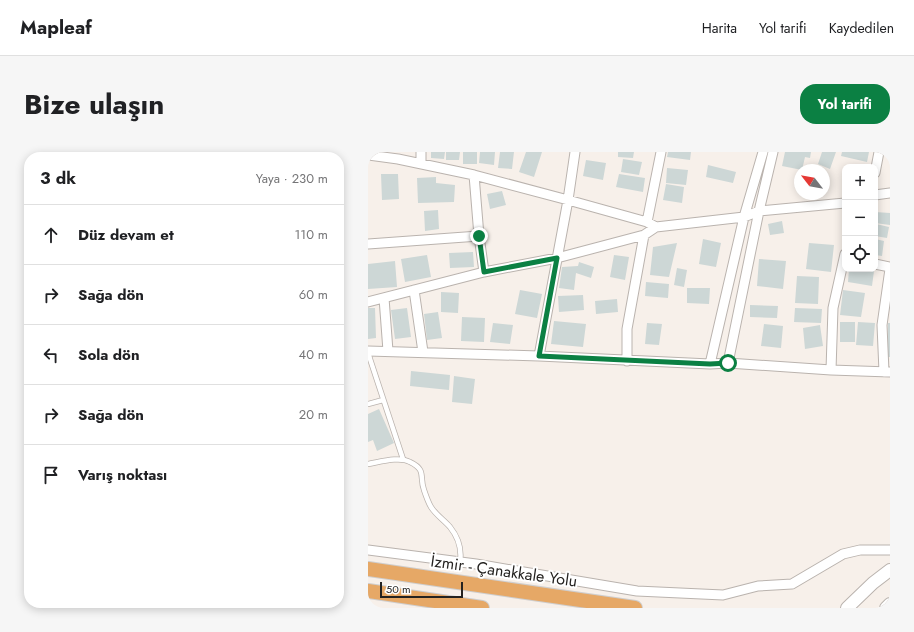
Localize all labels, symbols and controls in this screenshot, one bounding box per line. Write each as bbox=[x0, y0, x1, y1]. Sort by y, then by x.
text: Mapleaf bbox=[20, 14, 92, 41]
text: Harita bbox=[702, 18, 737, 38]
text: Yol tarifi bbox=[759, 18, 807, 38]
text: Kaydedilen bbox=[829, 18, 894, 38]
text: Bize ulaşın bbox=[24, 84, 164, 125]
button: Yol tarifi bbox=[800, 84, 890, 124]
north arrow bbox=[794, 164, 830, 200]
map controls bbox=[842, 164, 878, 272]
button: + bbox=[842, 164, 878, 200]
text: 3 dk bbox=[40, 166, 76, 190]
text: Yaya · 230 m bbox=[256, 169, 328, 188]
button: − bbox=[842, 200, 878, 236]
icon: ahead bbox=[40, 224, 62, 246]
text: Düz devam et bbox=[78, 224, 174, 246]
text: 110 m bbox=[294, 225, 328, 244]
route end bbox=[470, 227, 488, 245]
button: locate bbox=[842, 236, 878, 272]
icon: right bbox=[40, 284, 62, 306]
text: Sağa dön bbox=[78, 284, 144, 306]
text: 60 m bbox=[299, 285, 328, 304]
icon: left bbox=[40, 344, 62, 366]
text: Sola dön bbox=[78, 344, 140, 366]
text: 40 m bbox=[299, 345, 328, 364]
route start bbox=[719, 354, 737, 372]
icon: right bbox=[40, 404, 62, 426]
text: Sağa dön bbox=[78, 404, 144, 426]
text: 20 m bbox=[299, 405, 328, 424]
icon: arrive bbox=[40, 464, 62, 486]
text: Varış noktası bbox=[78, 464, 167, 486]
street label: İzmir - Çanakkale Yolu bbox=[429, 549, 579, 593]
scale bar bbox=[380, 580, 463, 599]
text: 50 m bbox=[386, 581, 411, 597]

